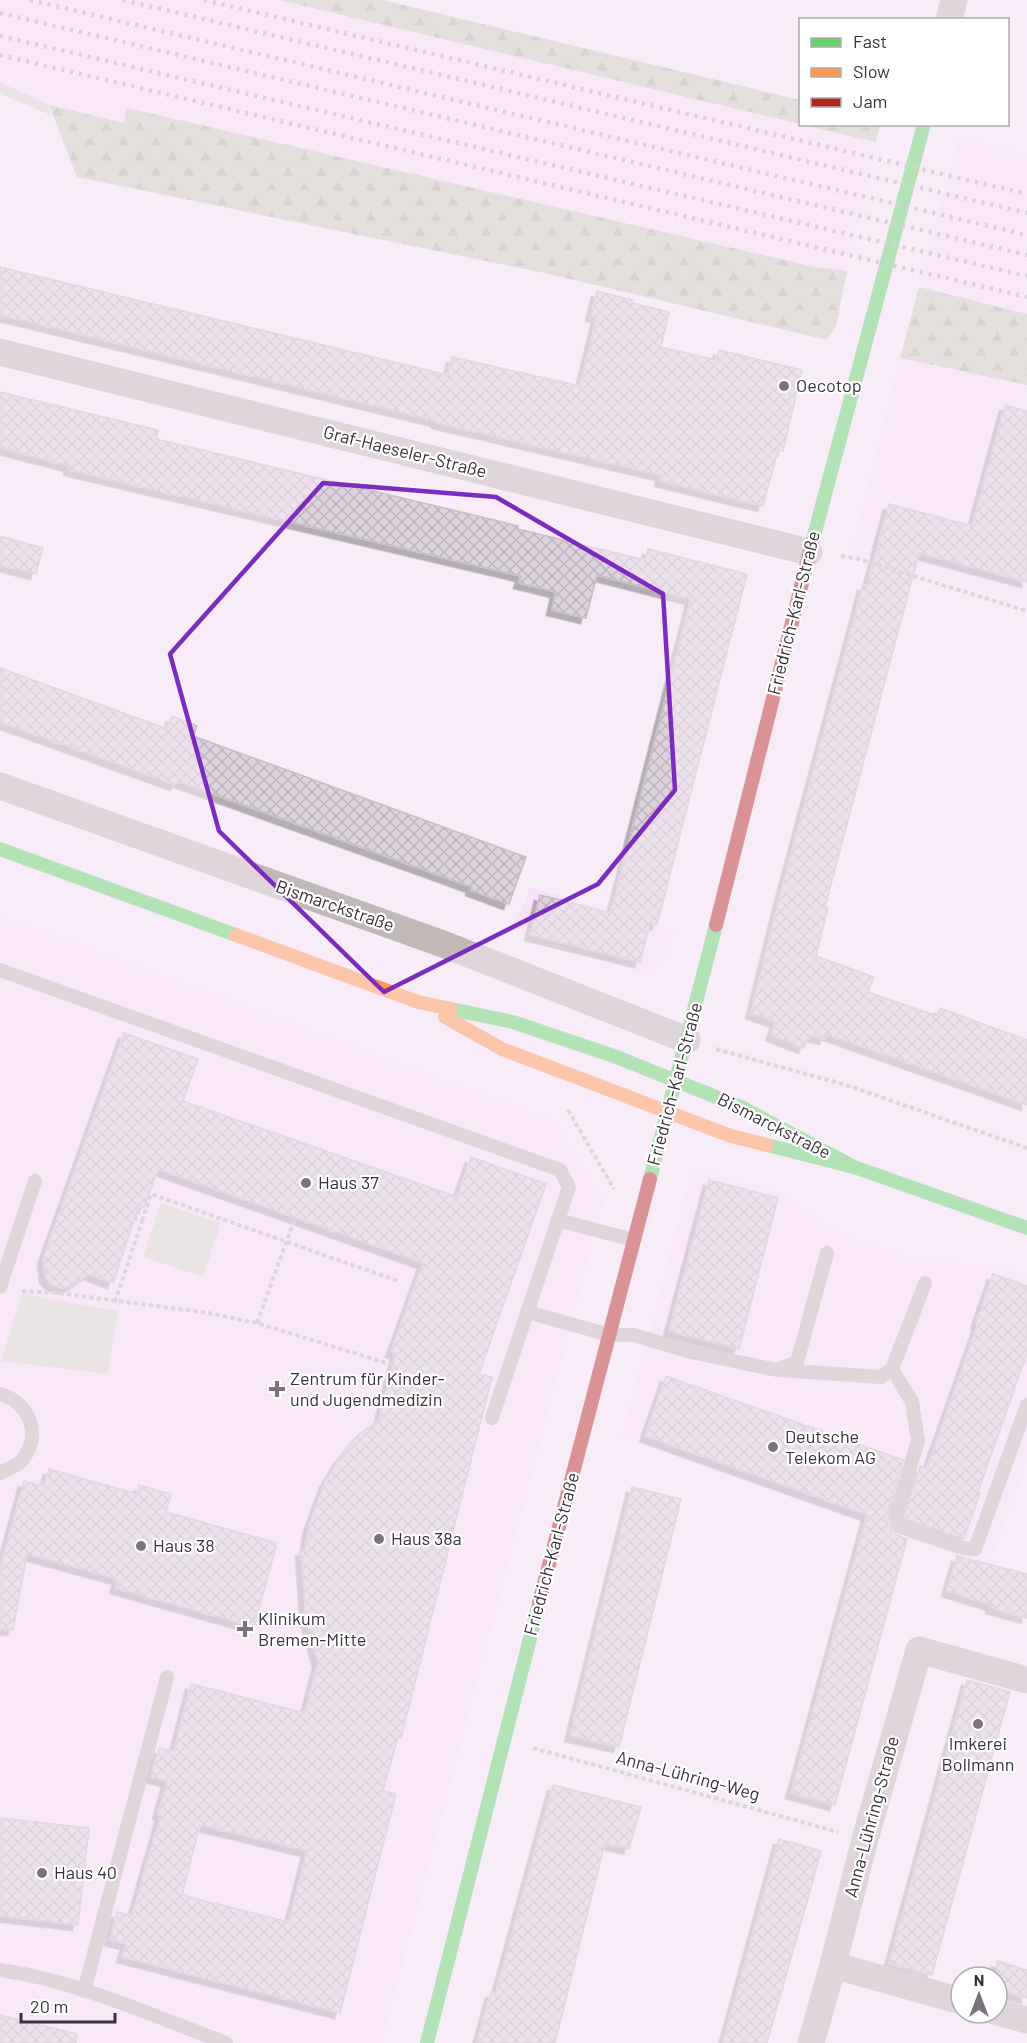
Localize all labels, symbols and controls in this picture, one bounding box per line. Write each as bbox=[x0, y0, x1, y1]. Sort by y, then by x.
legend bbox=[799, 18, 1009, 126]
text: Fast bbox=[853, 30, 887, 52]
text: Slow bbox=[853, 60, 890, 82]
text: Jam bbox=[853, 90, 887, 112]
place label: Oecotop bbox=[796, 374, 862, 396]
marker: Oecotop bbox=[777, 379, 791, 393]
street label: Graf-Haeseler-Straße bbox=[321, 420, 489, 482]
street label: Friedrich-Karl-Straße bbox=[762, 529, 824, 697]
street label: Bismarckstraße bbox=[273, 874, 397, 936]
street label: Friedrich-Karl-Straße bbox=[642, 1000, 706, 1168]
street label: Bismarckstraße bbox=[714, 1087, 835, 1163]
place label: Haus 37 bbox=[318, 1171, 379, 1193]
marker: Haus 37 bbox=[299, 1176, 313, 1190]
place label: Zentrum für Kinder- und Jugendmedizin bbox=[290, 1367, 445, 1410]
marker: Zentrum für Kinder- und Jugendmedizin bbox=[268, 1380, 286, 1398]
place label: Deutsche Telekom AG bbox=[785, 1425, 876, 1468]
marker: Deutsche Telekom AG bbox=[766, 1440, 780, 1454]
street label: Friedrich-Karl-Straße bbox=[519, 1470, 583, 1638]
place label: Haus 38a bbox=[391, 1527, 462, 1549]
marker: Haus 38a bbox=[372, 1532, 386, 1546]
place label: Haus 38 bbox=[153, 1534, 215, 1556]
marker: Haus 38 bbox=[134, 1539, 148, 1553]
place label: Klinikum Bremen-Mitte bbox=[258, 1607, 366, 1650]
marker: Klinikum Bremen-Mitte bbox=[236, 1620, 254, 1638]
marker: Imkerei Bollmann bbox=[971, 1717, 985, 1731]
place label: Imkerei Bollmann bbox=[942, 1732, 1014, 1775]
street label: Anna-Lühring-Straße bbox=[839, 1734, 903, 1900]
street label: Anna-Lühring-Weg bbox=[614, 1745, 763, 1805]
place label: Haus 40 bbox=[54, 1861, 117, 1883]
marker: Haus 40 bbox=[35, 1866, 49, 1880]
north arrow bbox=[949, 1965, 1009, 2025]
text: N bbox=[974, 1970, 984, 1989]
scale bar bbox=[21, 1986, 116, 2024]
text: 20 m bbox=[30, 1995, 68, 2017]

